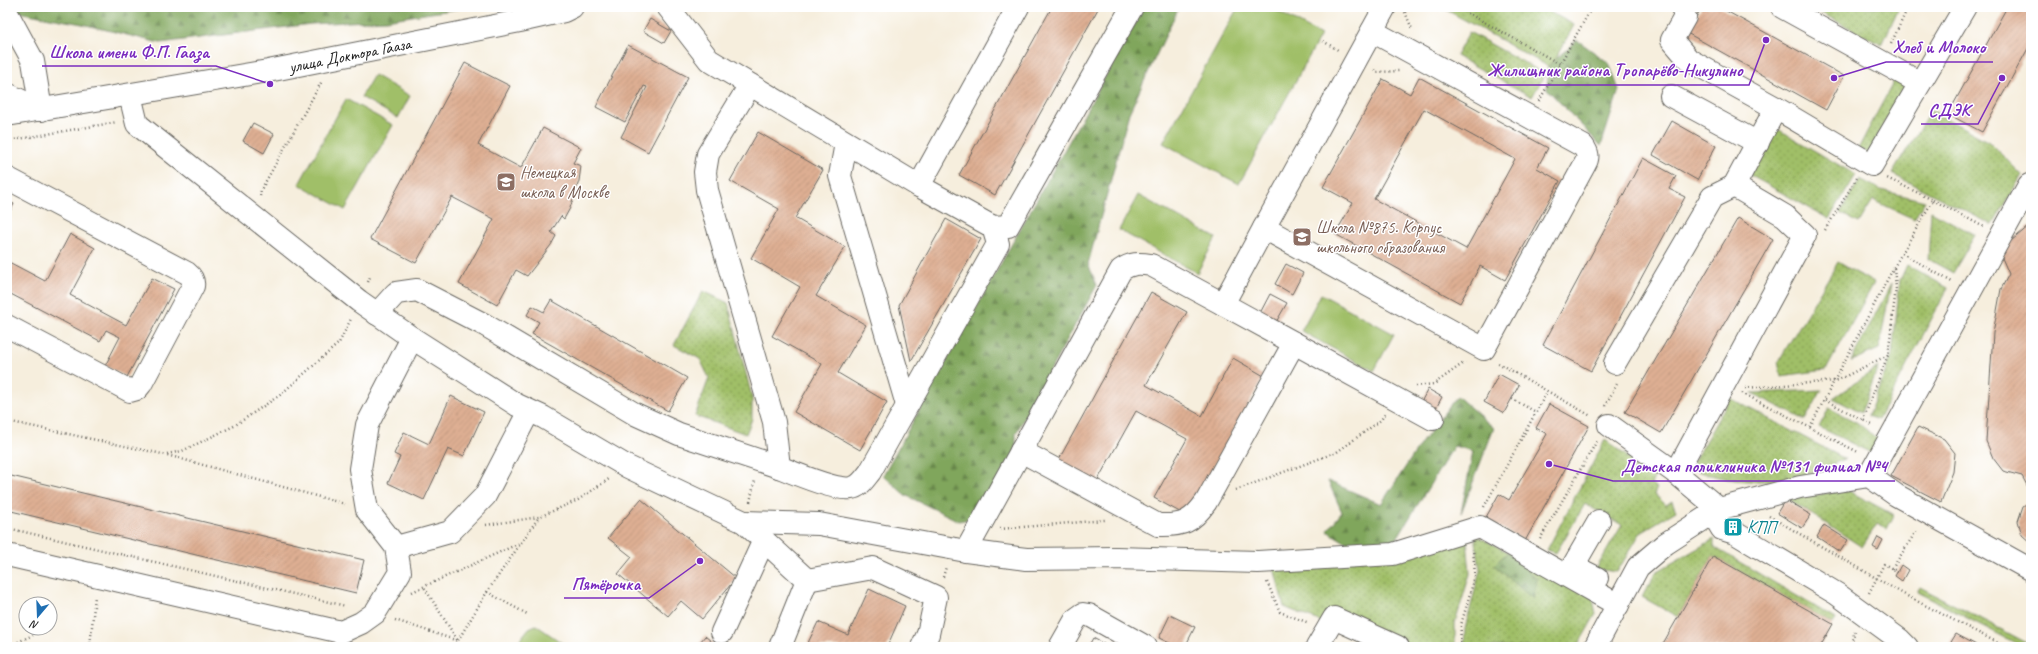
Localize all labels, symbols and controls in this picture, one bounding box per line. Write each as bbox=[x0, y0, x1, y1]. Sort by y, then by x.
callout: Хлеб и Молоко bbox=[1886, 32, 1993, 62]
street label: улица Доктора Гааза bbox=[286, 33, 415, 78]
callout: Школа имени Ф.П. Гааза bbox=[42, 36, 216, 66]
text: Хлеб и Молоко bbox=[1893, 36, 1987, 58]
text: Школа имени Ф.П. Гааза bbox=[49, 41, 211, 64]
callout: Жилищник района Тропарёво-Никулино bbox=[1480, 55, 1749, 85]
text: Жилищник района Тропарёво-Никулино bbox=[1488, 59, 1744, 81]
callout: СДЭК bbox=[1921, 94, 1978, 124]
text: СДЭК bbox=[1928, 99, 1973, 121]
place label: Немецкая школа в Москве bbox=[520, 162, 610, 203]
school or university icon: Немецкая школа в Москве bbox=[495, 171, 517, 193]
place label: Школа №875. Корпус школьного образования bbox=[1316, 217, 1445, 258]
school or university icon: Школа №875. Корпус школьного образования bbox=[1291, 226, 1313, 248]
callout: Детская поликлиника №131 филиал №4 bbox=[1613, 451, 1895, 481]
text: Детская поликлиника №131 филиал №4 bbox=[1621, 455, 1889, 477]
building icon: КПП bbox=[1722, 516, 1744, 538]
place label: КПП bbox=[1747, 517, 1779, 538]
callout: Пятёрочка bbox=[564, 568, 649, 598]
text: Пятёрочка bbox=[572, 573, 642, 595]
north arrow bbox=[18, 596, 58, 636]
text: N bbox=[27, 617, 40, 633]

